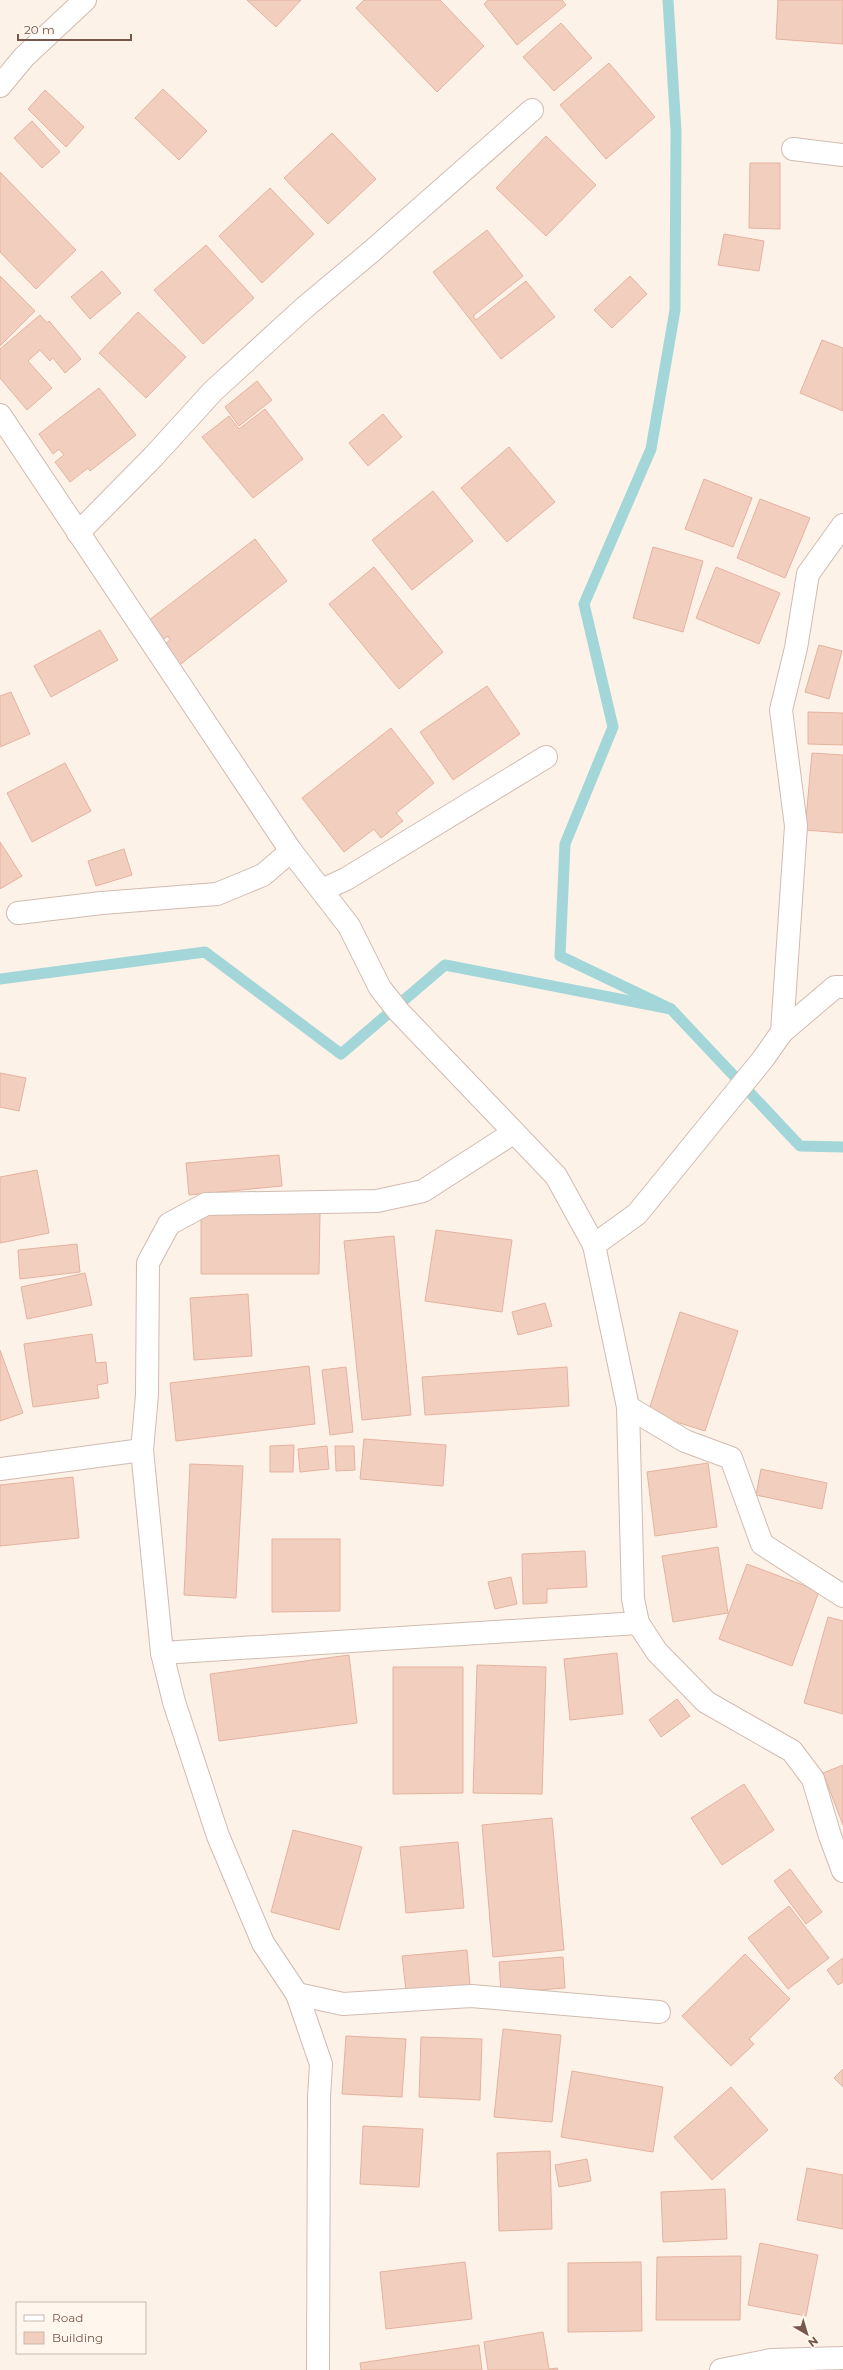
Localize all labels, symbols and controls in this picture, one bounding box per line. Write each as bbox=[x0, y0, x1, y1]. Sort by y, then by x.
scale bar bbox=[18, 16, 131, 42]
text: 20 m bbox=[24, 22, 55, 37]
legend bbox=[16, 2302, 146, 2354]
text: Road bbox=[52, 2310, 83, 2325]
north arrow bbox=[787, 2314, 827, 2354]
text: Building bbox=[52, 2330, 103, 2345]
text: N bbox=[805, 2334, 821, 2350]

